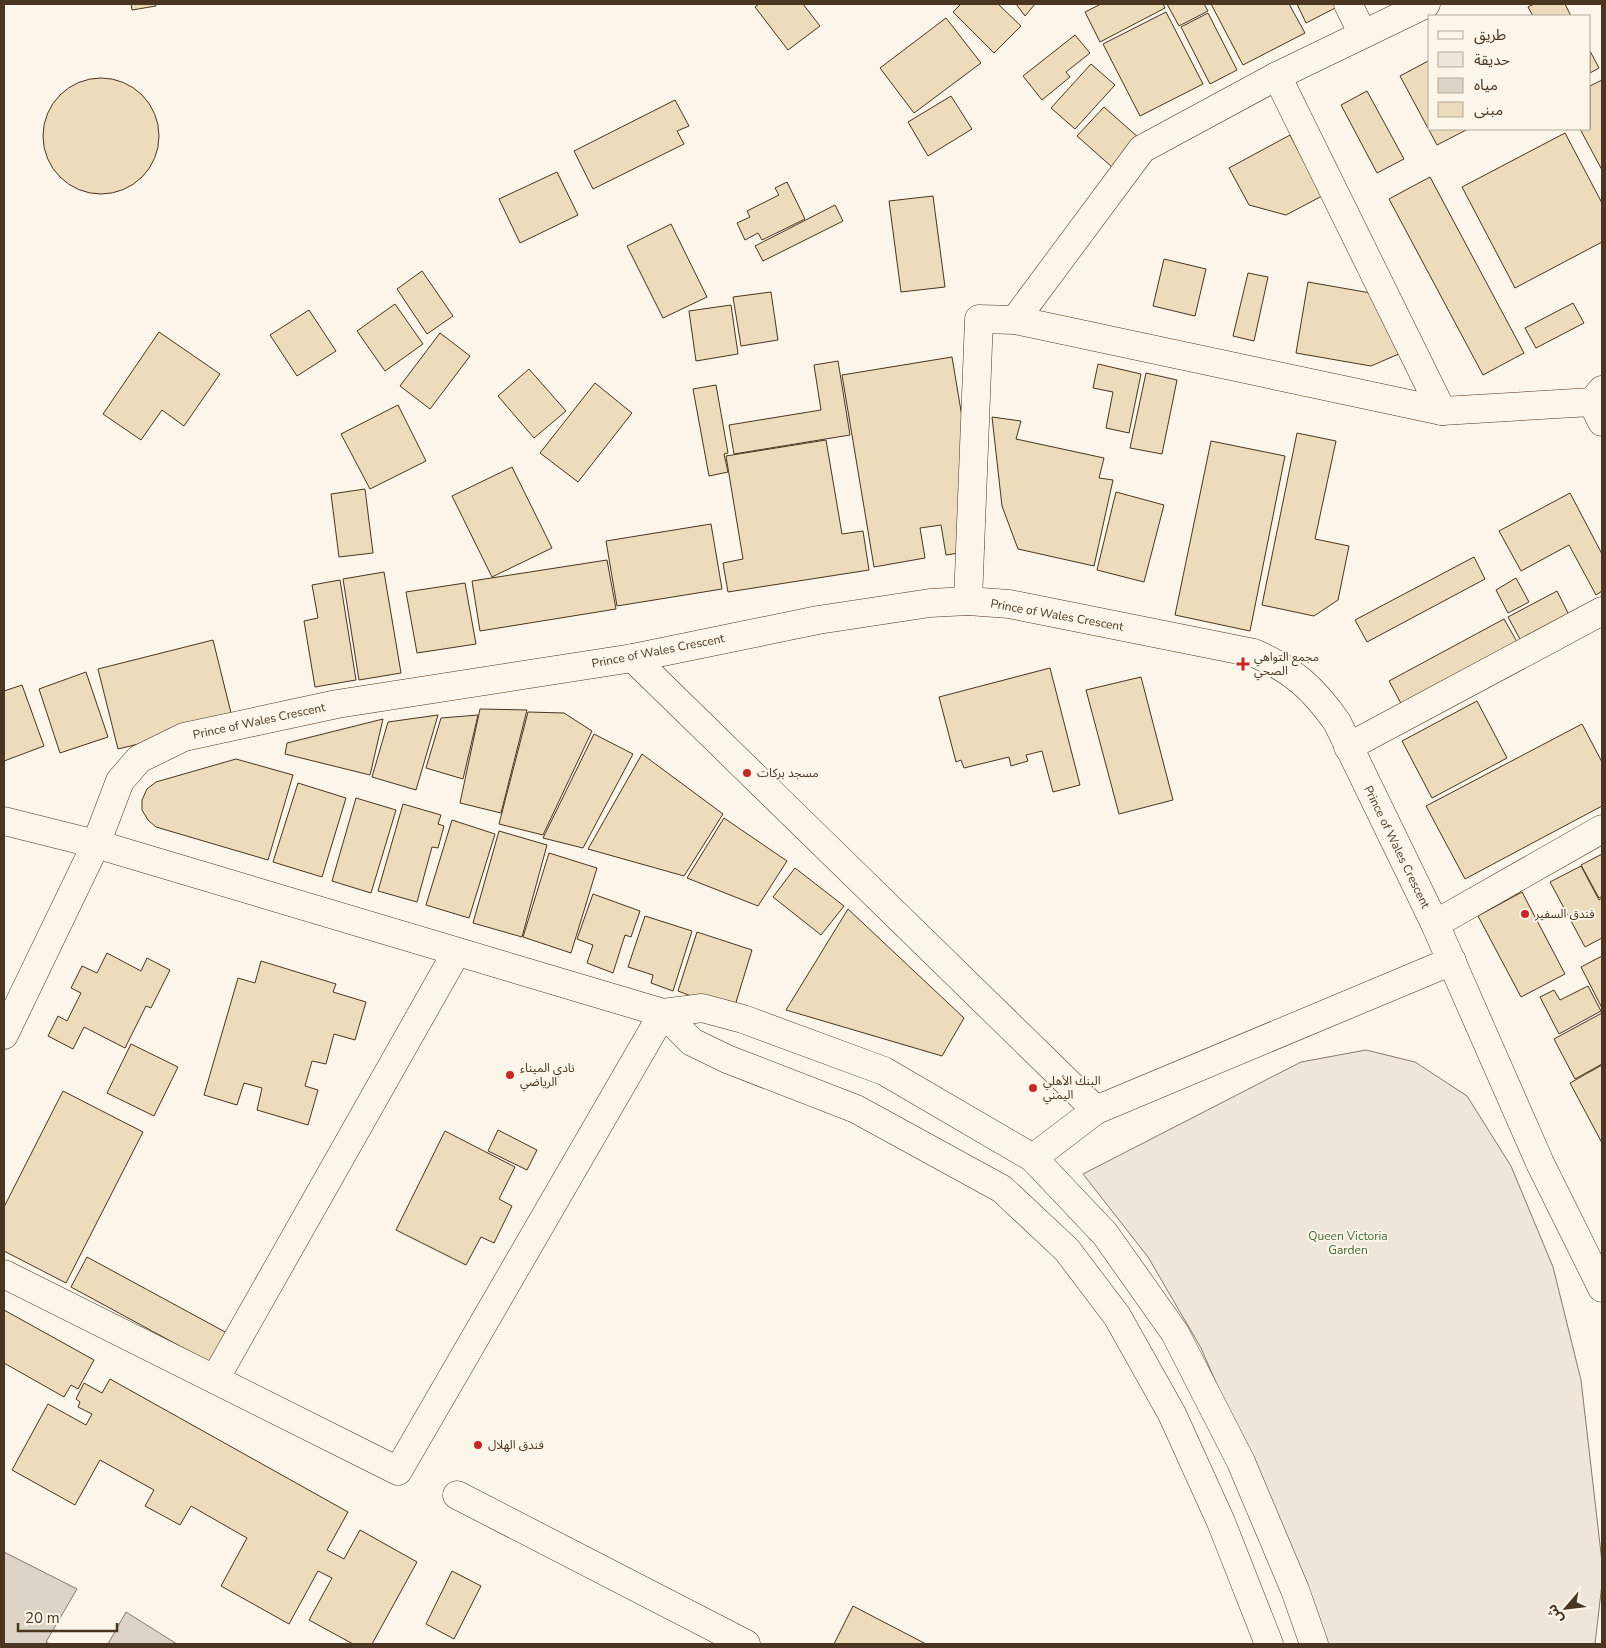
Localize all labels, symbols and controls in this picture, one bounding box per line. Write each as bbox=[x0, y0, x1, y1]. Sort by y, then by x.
legend bbox=[1428, 15, 1591, 130]
text: طريق bbox=[1474, 25, 1506, 45]
text: حديقة bbox=[1474, 50, 1510, 70]
text: مياه bbox=[1474, 75, 1498, 95]
text: مبنى bbox=[1474, 100, 1503, 120]
street label: Prince of Wales Crescent bbox=[989, 595, 1126, 635]
street label: Prince of Wales Crescent bbox=[590, 630, 727, 672]
place label: مجمع التواهي الصحي bbox=[1254, 649, 1319, 681]
marker: مجمع التواهي الصحي bbox=[1236, 657, 1250, 671]
street label: Prince of Wales Crescent bbox=[191, 699, 327, 743]
place label: مسجد بركات bbox=[757, 765, 818, 781]
marker: مسجد بركات bbox=[741, 767, 753, 779]
street label: Prince of Wales Crescent bbox=[1360, 783, 1434, 912]
place label: فندق السفير bbox=[1534, 906, 1595, 922]
marker: فندق السفير bbox=[1519, 908, 1531, 920]
place label: نادي الميناء الرياضي bbox=[520, 1060, 575, 1092]
marker: نادي الميناء الرياضي bbox=[504, 1069, 516, 1081]
place label: البنك الأهلي اليمني bbox=[1043, 1073, 1101, 1105]
marker: البنك الأهلي اليمني bbox=[1027, 1082, 1039, 1094]
park label: Queen Victoria Garden bbox=[1308, 1228, 1388, 1258]
place label: فندق الهلال bbox=[488, 1437, 544, 1453]
marker: فندق الهلال bbox=[472, 1439, 484, 1451]
north arrow bbox=[1541, 1583, 1591, 1633]
scale bar bbox=[18, 1600, 116, 1632]
text: ش bbox=[1542, 1601, 1568, 1627]
text: 20 m bbox=[25, 1608, 60, 1628]

